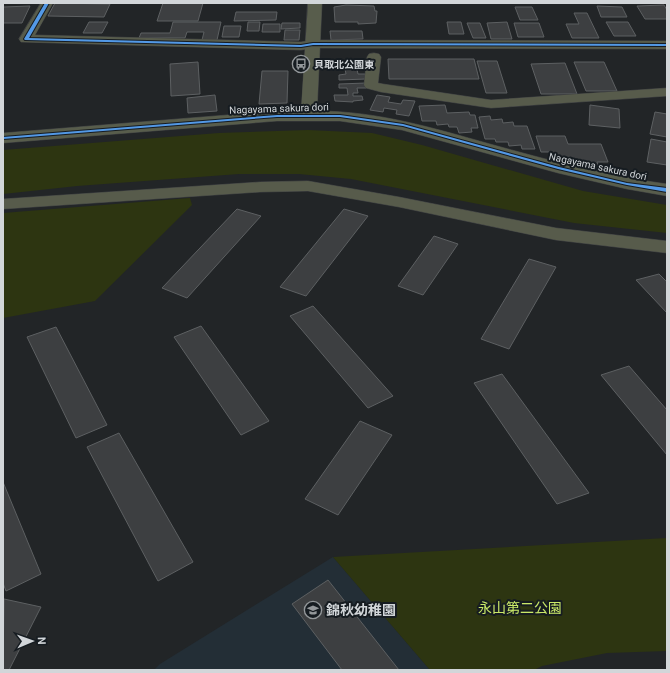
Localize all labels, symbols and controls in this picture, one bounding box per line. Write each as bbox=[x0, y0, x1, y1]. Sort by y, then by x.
bus stop icon: 貝取北公園東 bbox=[291, 54, 311, 74]
place label: 貝取北公園東 bbox=[314, 59, 375, 70]
street label: Nagayama sakura dori bbox=[229, 101, 329, 116]
street label: Nagayama sakura dori bbox=[548, 151, 648, 182]
school or university icon: 錦秋幼稚園 bbox=[303, 600, 323, 620]
park label: 永山第二公園 bbox=[478, 600, 562, 616]
place label: 錦秋幼稚園 bbox=[326, 602, 396, 618]
north arrow bbox=[12, 621, 52, 661]
text: N bbox=[35, 637, 48, 645]

